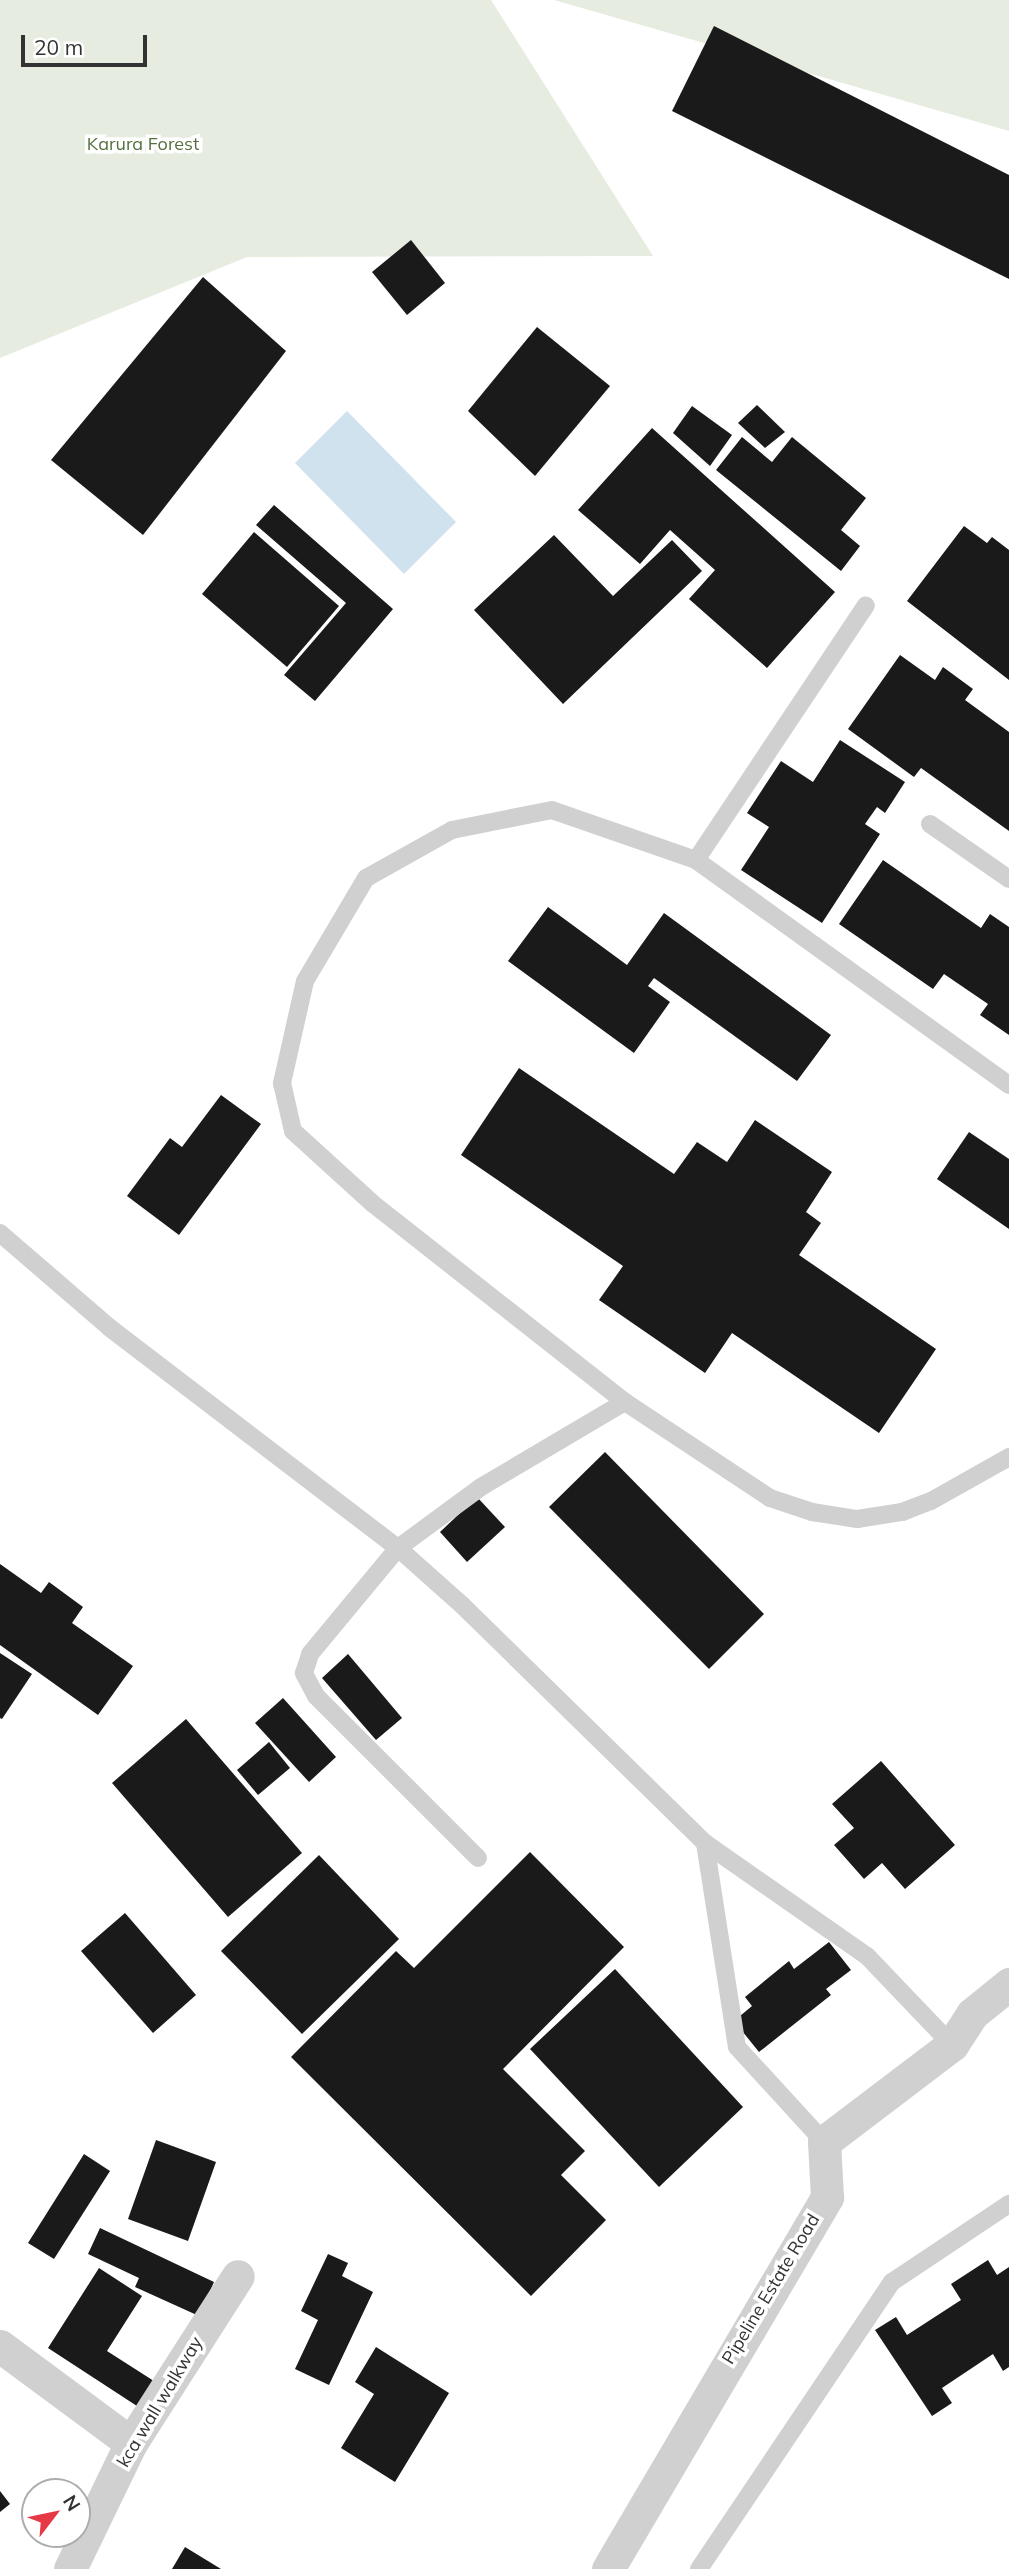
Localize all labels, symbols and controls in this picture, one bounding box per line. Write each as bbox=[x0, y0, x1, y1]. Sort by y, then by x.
scale bar bbox=[24, 21, 150, 65]
text: 20 m bbox=[34, 34, 83, 60]
park label: Karura Forest bbox=[87, 133, 199, 155]
street label: Pipeline Estate Road bbox=[718, 2210, 824, 2368]
street label: kca wall walkway bbox=[113, 2333, 207, 2471]
north arrow bbox=[21, 2478, 91, 2548]
text: N bbox=[58, 2490, 86, 2515]

